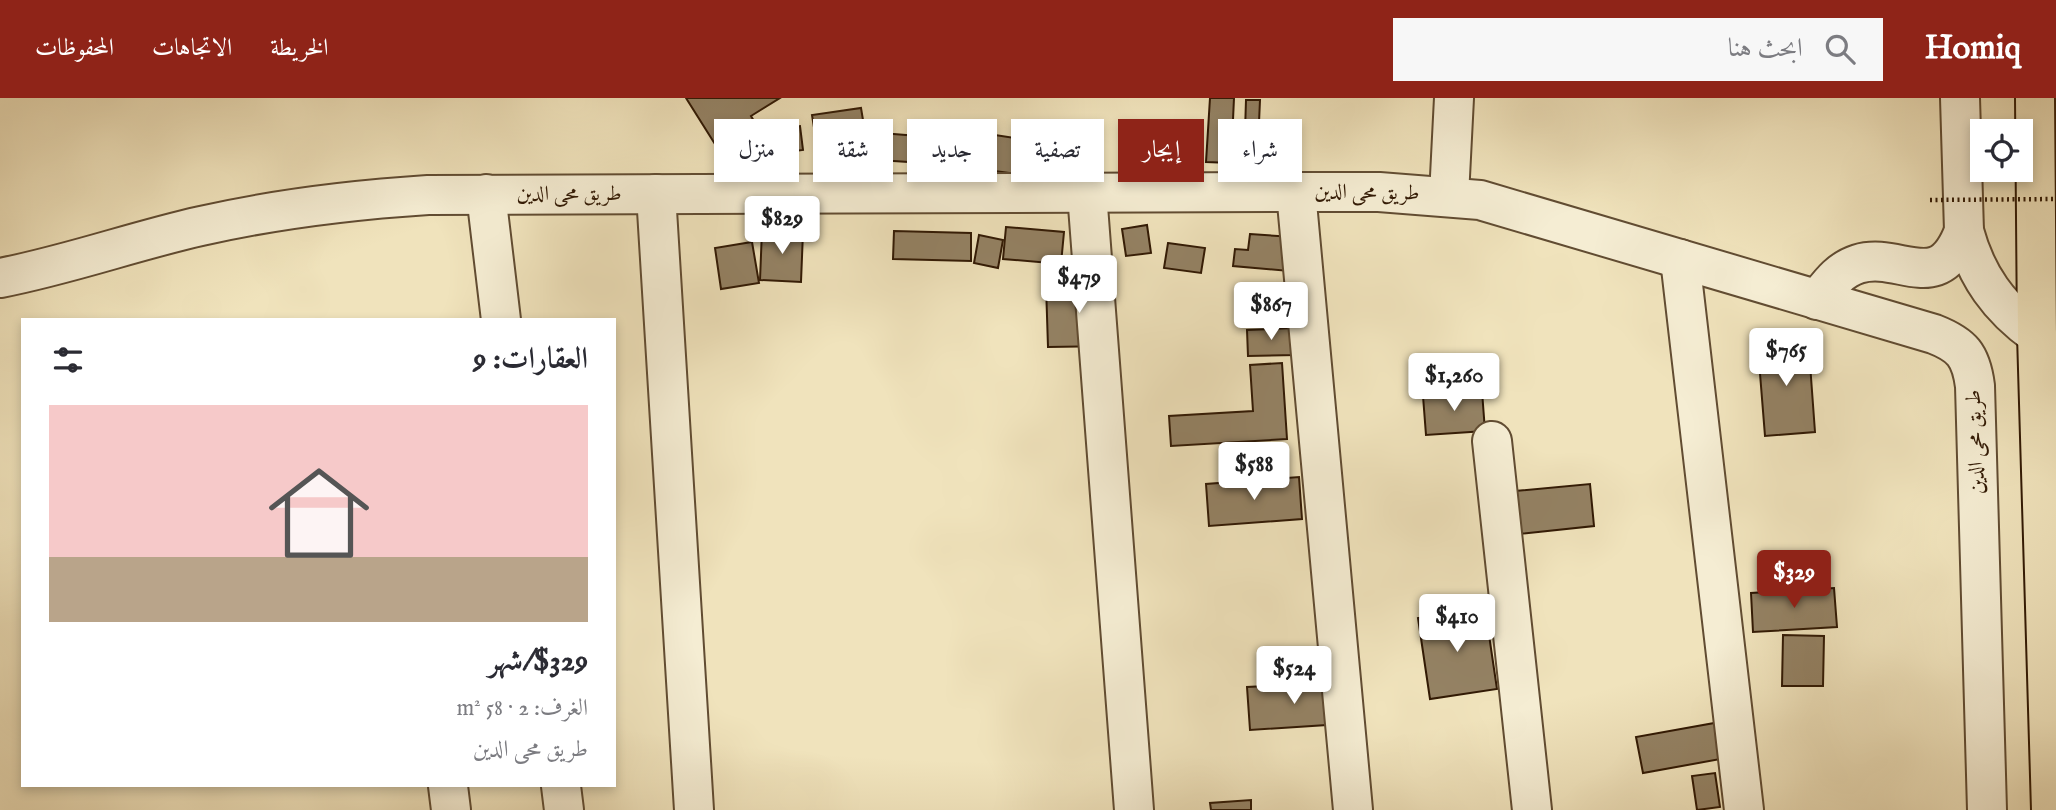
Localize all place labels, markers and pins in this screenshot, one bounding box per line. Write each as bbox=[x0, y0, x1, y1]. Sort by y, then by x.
pin: $829 bbox=[741, 197, 823, 256]
pin: $479 bbox=[1038, 256, 1120, 315]
pin: $867 bbox=[1230, 282, 1312, 342]
pin: $765 bbox=[1745, 328, 1827, 388]
pin: $1,260 bbox=[1397, 354, 1511, 413]
pin: $588 bbox=[1213, 442, 1295, 502]
pin: $329 bbox=[1753, 550, 1835, 610]
pin: $410 bbox=[1416, 594, 1498, 654]
pin: $524 bbox=[1253, 646, 1335, 706]

